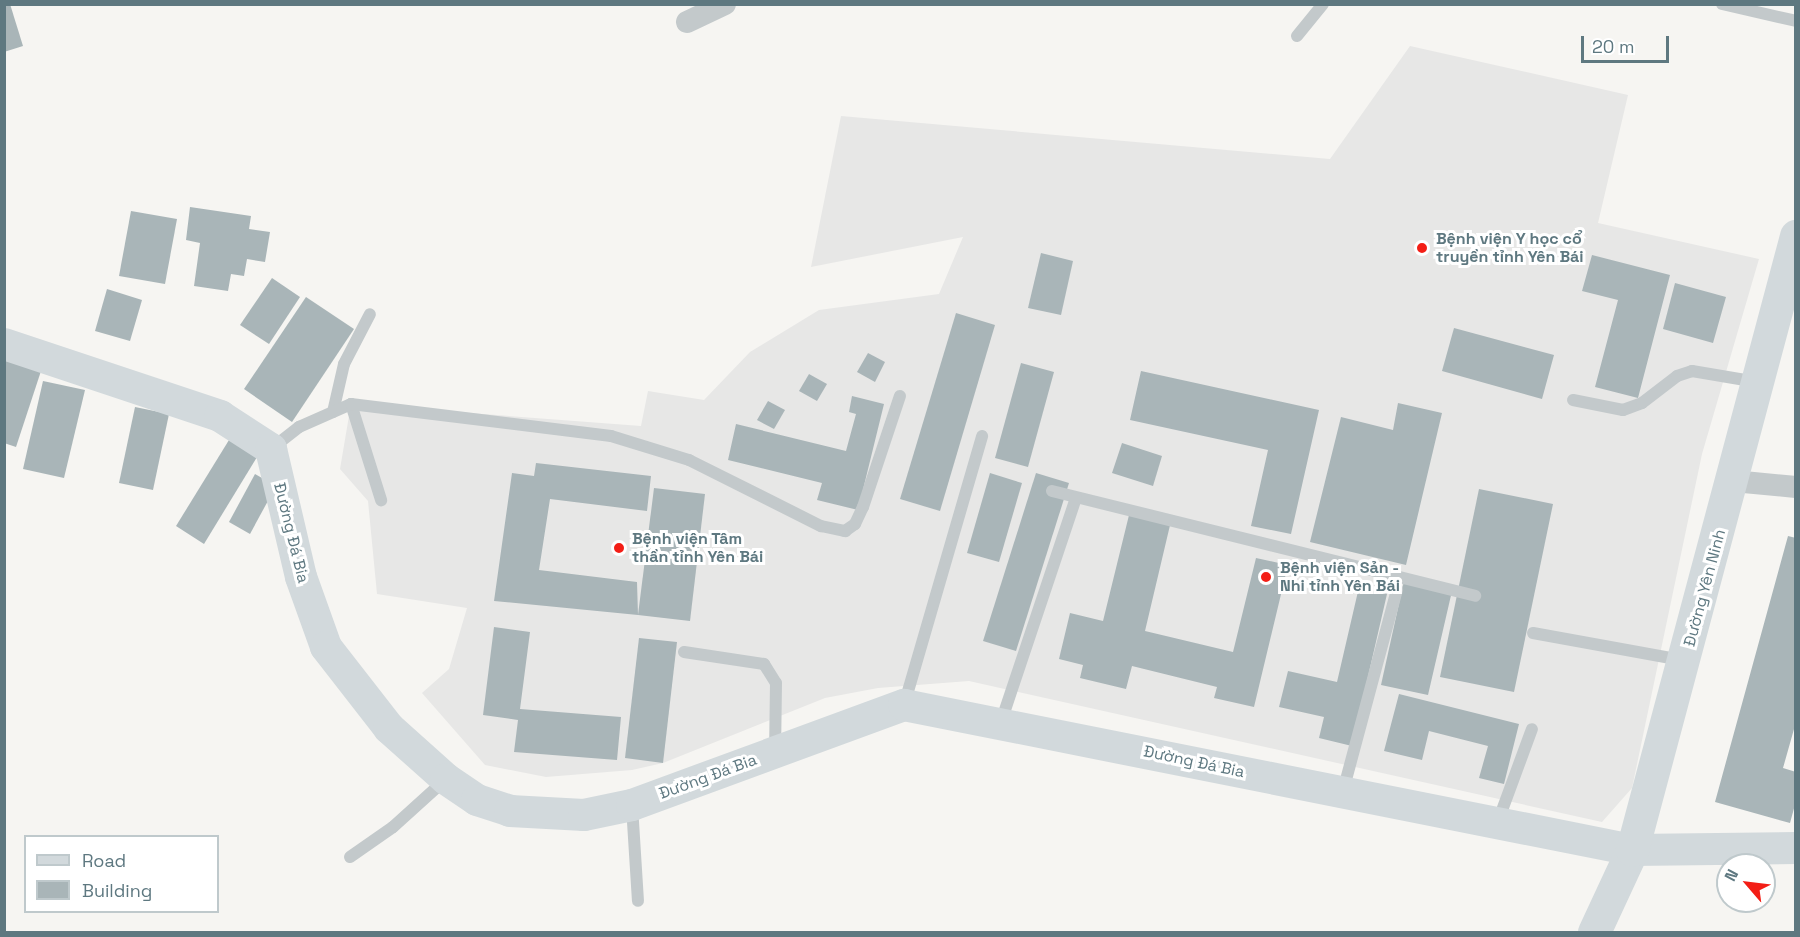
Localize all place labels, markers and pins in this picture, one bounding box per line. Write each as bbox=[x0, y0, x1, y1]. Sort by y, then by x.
place label: Bệnh viện Y học cổ truyền tỉnh Yên Bái bbox=[1436, 229, 1584, 267]
marker: Bệnh viện Y học cổ truyền tỉnh Yên Bái bbox=[1413, 239, 1431, 257]
place label: Bệnh viện Tâm thần tỉnh Yên Bái bbox=[632, 529, 764, 567]
marker: Bệnh viện Tâm thần tỉnh Yên Bái bbox=[610, 539, 628, 557]
place label: Bệnh viện Sản - Nhi tỉnh Yên Bái bbox=[1280, 558, 1400, 596]
marker: Bệnh viện Sản - Nhi tỉnh Yên Bái bbox=[1257, 568, 1275, 586]

